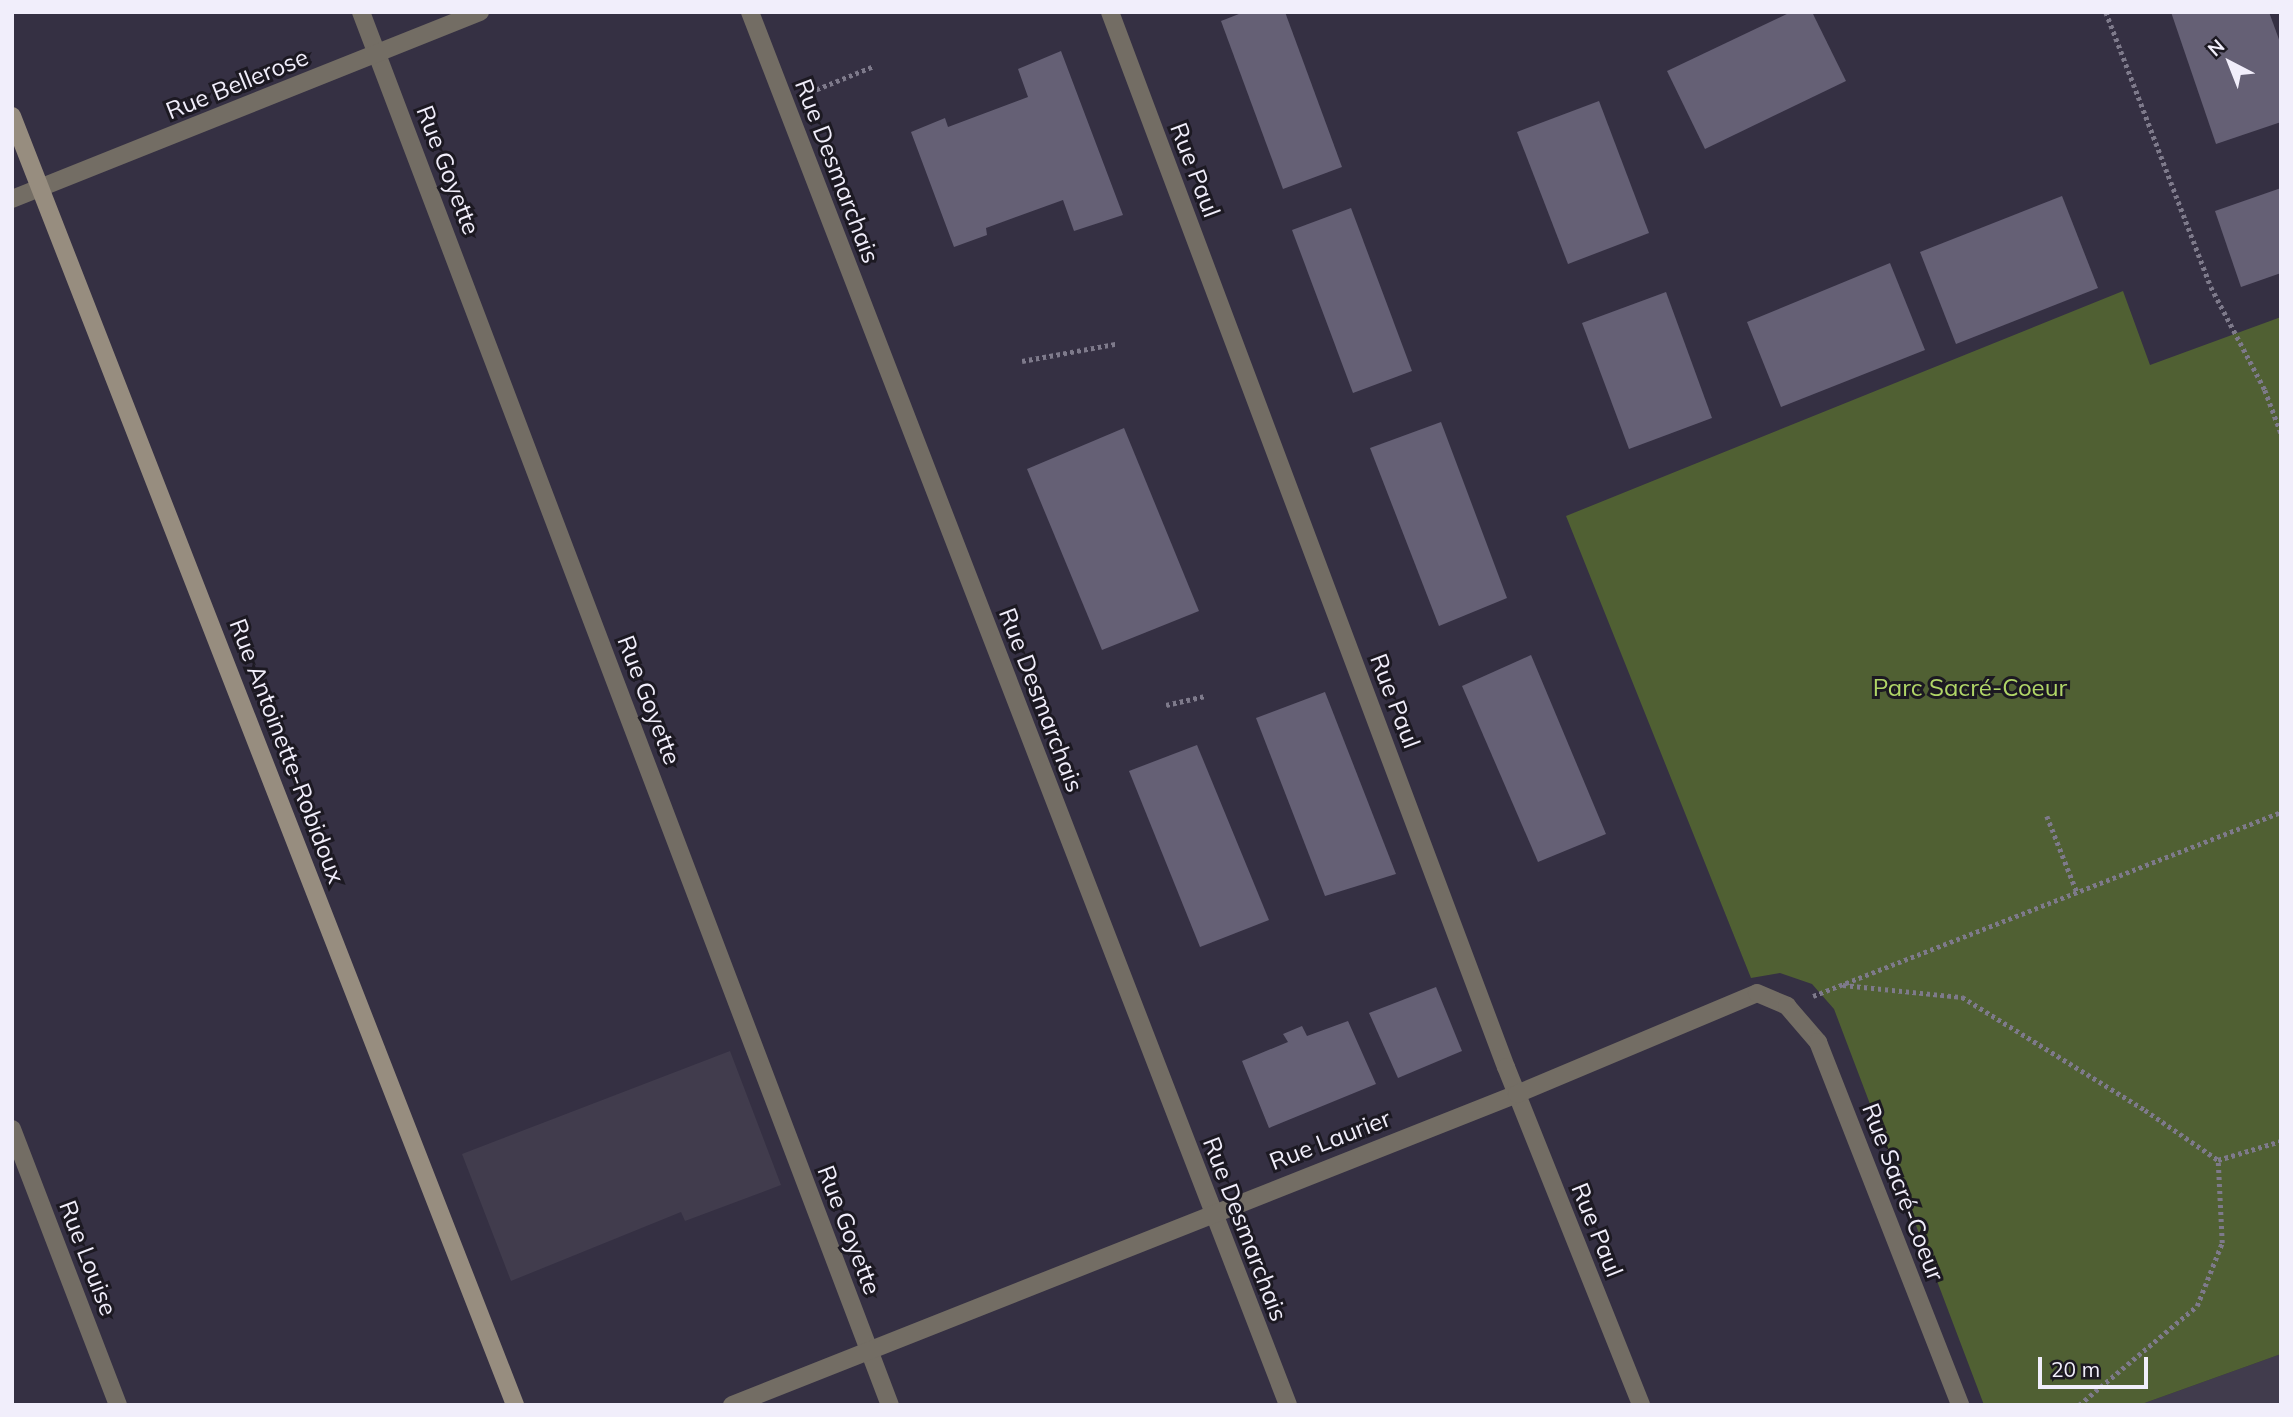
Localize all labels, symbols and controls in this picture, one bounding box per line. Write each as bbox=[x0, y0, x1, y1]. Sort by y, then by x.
north arrow bbox=[2195, 28, 2265, 98]
text: N bbox=[2203, 34, 2229, 61]
street label: Rue Bellerose bbox=[162, 42, 312, 126]
street label: Rue Desmarchais bbox=[789, 75, 885, 267]
street label: Rue Goyette bbox=[410, 101, 486, 239]
street label: Rue Paul bbox=[1164, 119, 1226, 221]
street label: Rue Desmarchais bbox=[993, 604, 1089, 796]
street label: Rue Antoinette-Robidoux bbox=[223, 615, 351, 887]
street label: Rue Goyette bbox=[611, 631, 687, 769]
street label: Rue Paul bbox=[1364, 650, 1426, 752]
park label: Parc Sacré-Coeur bbox=[1873, 674, 2067, 702]
street label: Rue Sacré-Coeur bbox=[1856, 1099, 1950, 1285]
street label: Rue Laurier bbox=[1265, 1104, 1395, 1176]
street label: Rue Desmarchais bbox=[1197, 1133, 1293, 1325]
street label: Rue Goyette bbox=[811, 1161, 887, 1299]
street label: Rue Paul bbox=[1565, 1179, 1629, 1281]
street label: Rue Louise bbox=[53, 1196, 123, 1320]
scale bar bbox=[2041, 1344, 2151, 1388]
text: 20 m bbox=[2051, 1356, 2100, 1382]

